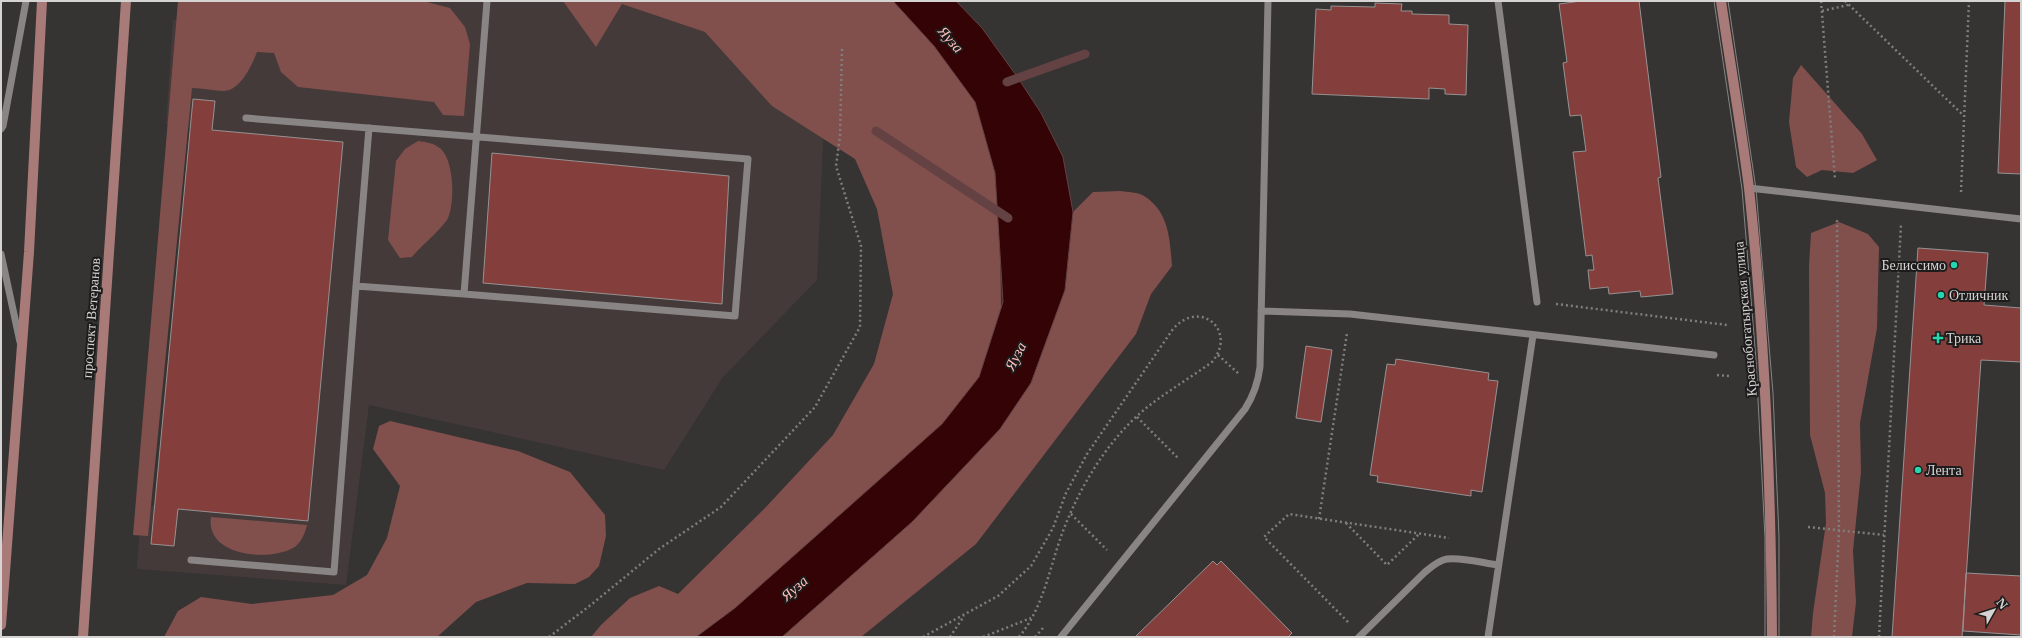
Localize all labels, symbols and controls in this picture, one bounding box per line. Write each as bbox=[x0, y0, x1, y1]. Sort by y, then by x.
water label: Яуза bbox=[933, 21, 968, 56]
street label: Краснобогатырская улица bbox=[1729, 240, 1761, 397]
place label: Белиссимо bbox=[1881, 256, 1946, 274]
street label: проспект Ветеранов bbox=[78, 257, 104, 379]
marker: Белиссимо bbox=[1949, 260, 1959, 270]
place label: Отличник bbox=[1949, 286, 2008, 304]
marker: Отличник bbox=[1936, 290, 1946, 300]
place label: Трика bbox=[1946, 329, 1982, 347]
marker: Трика bbox=[1933, 333, 1943, 343]
water label: Яуза bbox=[999, 338, 1030, 374]
place label: Лента bbox=[1926, 461, 1962, 479]
marker: Лента bbox=[1913, 465, 1923, 475]
water label: Яуза bbox=[776, 571, 811, 606]
north arrow bbox=[1974, 590, 2014, 630]
text: N bbox=[1993, 595, 2011, 613]

